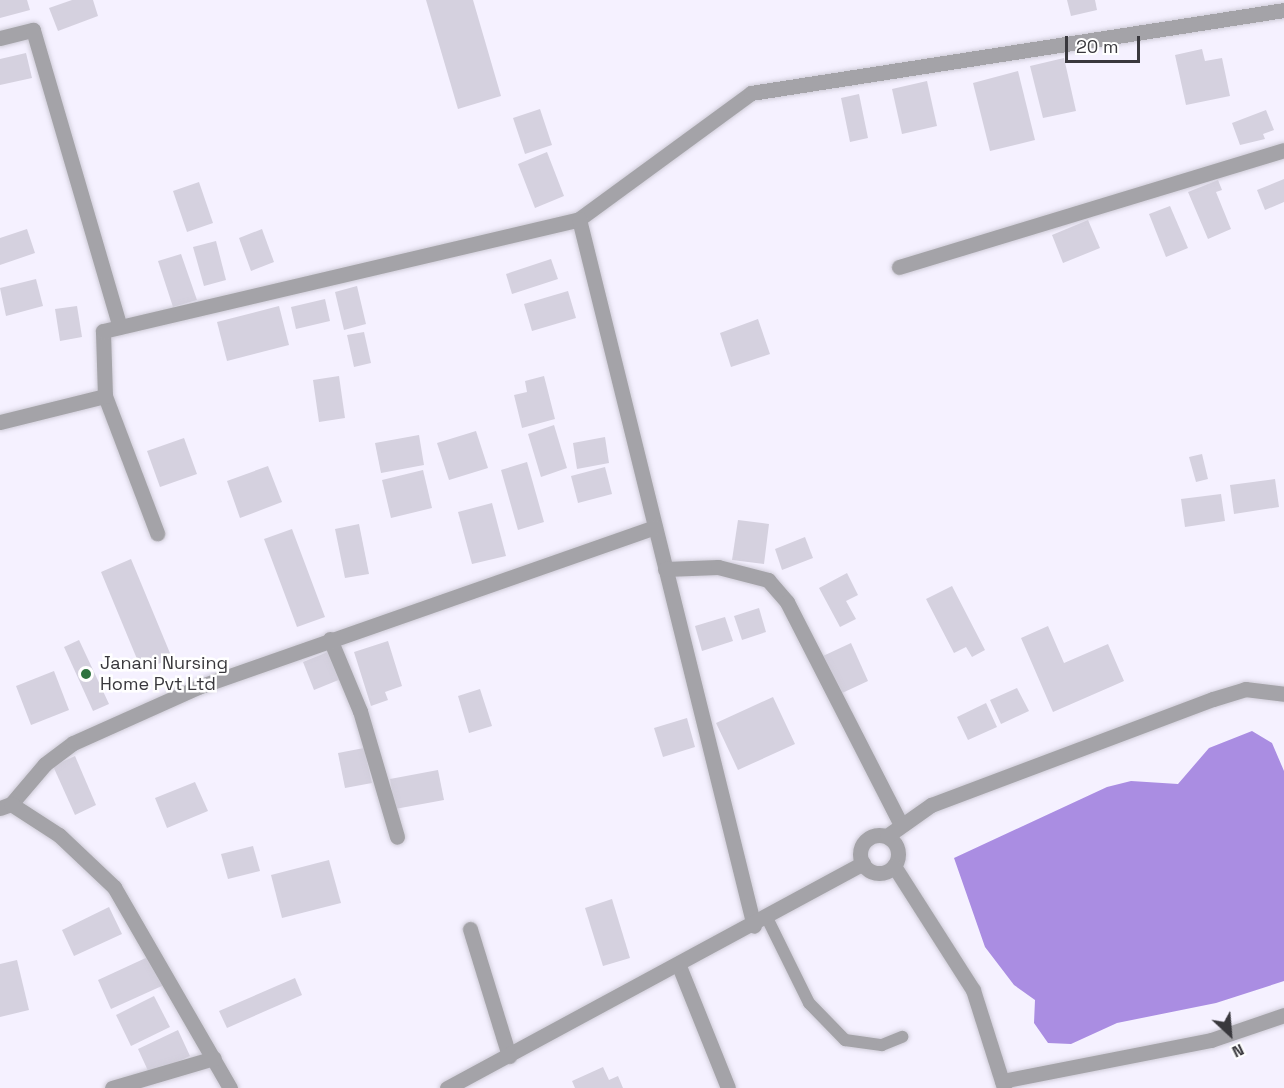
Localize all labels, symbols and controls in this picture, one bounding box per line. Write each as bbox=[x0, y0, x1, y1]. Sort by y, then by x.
scale bar bbox=[1068, 24, 1143, 62]
text: 20 m bbox=[1076, 35, 1119, 58]
place label: Janani Nursing Home Pvt Ltd bbox=[100, 653, 228, 696]
marker: Janani Nursing Home Pvt Ltd bbox=[77, 665, 95, 683]
north arrow bbox=[1200, 1004, 1260, 1064]
text: N bbox=[1229, 1039, 1248, 1062]

